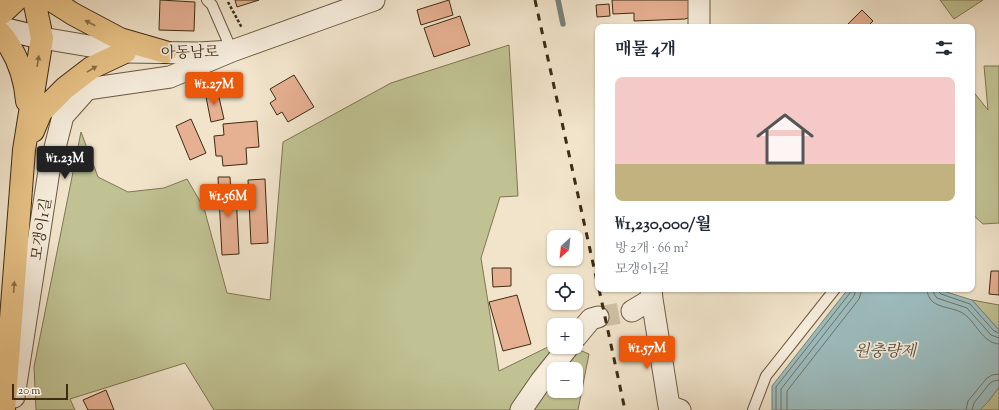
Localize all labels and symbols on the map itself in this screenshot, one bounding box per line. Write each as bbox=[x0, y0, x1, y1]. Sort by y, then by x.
one-way arrow bbox=[84, 20, 96, 26]
street label: 아동남로 bbox=[161, 42, 220, 65]
one-way arrow bbox=[36, 55, 42, 67]
one-way arrow bbox=[86, 65, 98, 72]
pin: ₩1.27M bbox=[181, 72, 247, 106]
pin: ₩1.23M bbox=[32, 146, 98, 180]
pin: ₩1.56M bbox=[195, 184, 261, 218]
street label: 모갱이1길 bbox=[27, 196, 58, 262]
north arrow bbox=[547, 230, 583, 266]
one-way arrow bbox=[10, 281, 17, 293]
pin: ₩1.57M bbox=[614, 336, 680, 370]
water label: 원충량제 bbox=[854, 341, 917, 364]
scale bar bbox=[12, 382, 68, 401]

